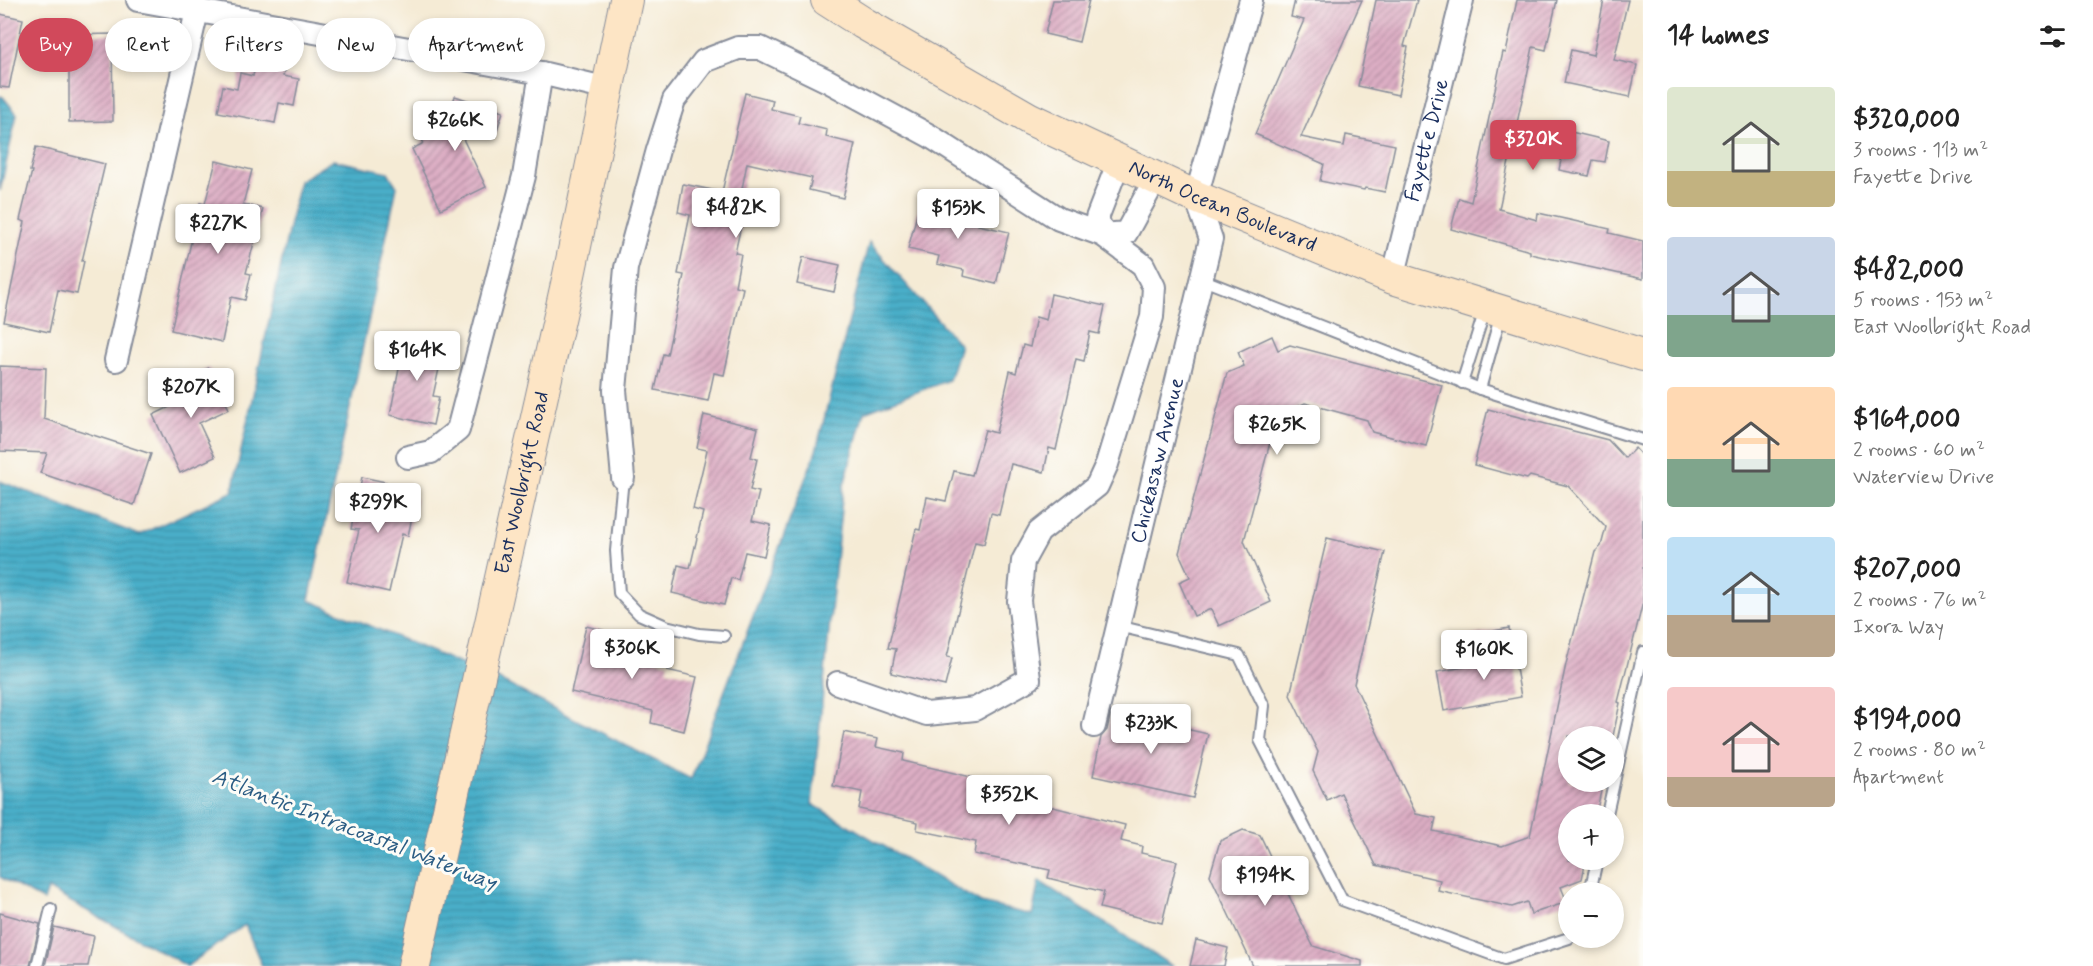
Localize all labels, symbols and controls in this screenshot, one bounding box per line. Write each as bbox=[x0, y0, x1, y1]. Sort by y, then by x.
chip: Buy bbox=[18, 18, 93, 72]
chip: Rent bbox=[105, 18, 192, 72]
chip: Filters bbox=[204, 18, 304, 72]
chip: New bbox=[316, 18, 396, 72]
chip: Apartment bbox=[408, 18, 545, 72]
text: 14 homes bbox=[1667, 19, 1769, 53]
icon: filters bbox=[2036, 20, 2069, 53]
street label: Fayette Drive bbox=[1398, 76, 1456, 205]
pin: $266K bbox=[413, 101, 497, 152]
text: $320,000 bbox=[1853, 103, 1960, 137]
text: $266K bbox=[427, 107, 483, 134]
icon: home bbox=[1715, 111, 1787, 183]
pin: $320K bbox=[1491, 120, 1575, 171]
text: $320K bbox=[1504, 126, 1562, 153]
text: 3 rooms · 113 m² bbox=[1853, 137, 1988, 164]
street label: North Ocean Boulevard bbox=[1124, 153, 1321, 259]
text: Fayette Drive bbox=[1853, 164, 1973, 191]
pin: $482K bbox=[694, 188, 778, 239]
pin: $153K bbox=[916, 189, 1000, 240]
text: $482K bbox=[706, 194, 766, 221]
text: $153K bbox=[931, 195, 985, 222]
pin: $227K bbox=[176, 204, 260, 255]
text: $227K bbox=[189, 210, 247, 237]
text: $482,000 bbox=[1853, 253, 1964, 287]
icon: home bbox=[1715, 261, 1787, 333]
text: 5 rooms · 153 m² bbox=[1853, 287, 1993, 314]
text: East Woolbright Road bbox=[1853, 314, 2031, 341]
pin: $164K bbox=[375, 331, 459, 382]
text: $164K bbox=[388, 337, 446, 364]
pin: $207K bbox=[149, 368, 233, 419]
text: $207K bbox=[162, 374, 220, 401]
street label: Chickasaw Avenue bbox=[1124, 375, 1191, 546]
street label: East Woolbright Road bbox=[488, 389, 556, 577]
text: $164,000 bbox=[1853, 403, 1960, 437]
pin: $265K bbox=[1235, 405, 1319, 456]
text: $265K bbox=[1248, 411, 1306, 438]
icon: home bbox=[1715, 411, 1787, 483]
text: 2 rooms · 60 m² bbox=[1853, 437, 1985, 464]
text: Waterview Drive bbox=[1853, 464, 1994, 491]
pin: $299K bbox=[336, 483, 420, 534]
text: $299K bbox=[349, 489, 407, 516]
text: $207,000 bbox=[1853, 553, 1961, 587]
icon: home bbox=[1715, 561, 1787, 633]
text: 2 rooms · 76 m² bbox=[1853, 587, 1986, 614]
text: Ixora Way bbox=[1853, 614, 1944, 641]
pin: $306K bbox=[590, 629, 674, 680]
pin: $160K bbox=[1442, 630, 1526, 681]
text: $306K bbox=[604, 635, 660, 662]
text: $160K bbox=[1455, 636, 1513, 663]
text: $194,000 bbox=[1853, 703, 1961, 737]
pin: $233K bbox=[1109, 704, 1193, 755]
text: $233K bbox=[1125, 710, 1177, 737]
icon: home bbox=[1715, 711, 1787, 783]
map controls bbox=[1558, 726, 1624, 948]
button: layers bbox=[1558, 726, 1624, 792]
text: 2 rooms · 80 m² bbox=[1853, 737, 1986, 764]
water label: Atlantic Intracoastal Waterway bbox=[208, 763, 502, 898]
text: Apartment bbox=[1853, 764, 1944, 791]
pin: $352K bbox=[967, 775, 1051, 826]
text: $352K bbox=[980, 781, 1038, 808]
button: + bbox=[1558, 804, 1624, 870]
pin: $194K bbox=[1223, 856, 1307, 907]
text: $194K bbox=[1236, 862, 1294, 889]
button: − bbox=[1558, 882, 1624, 948]

